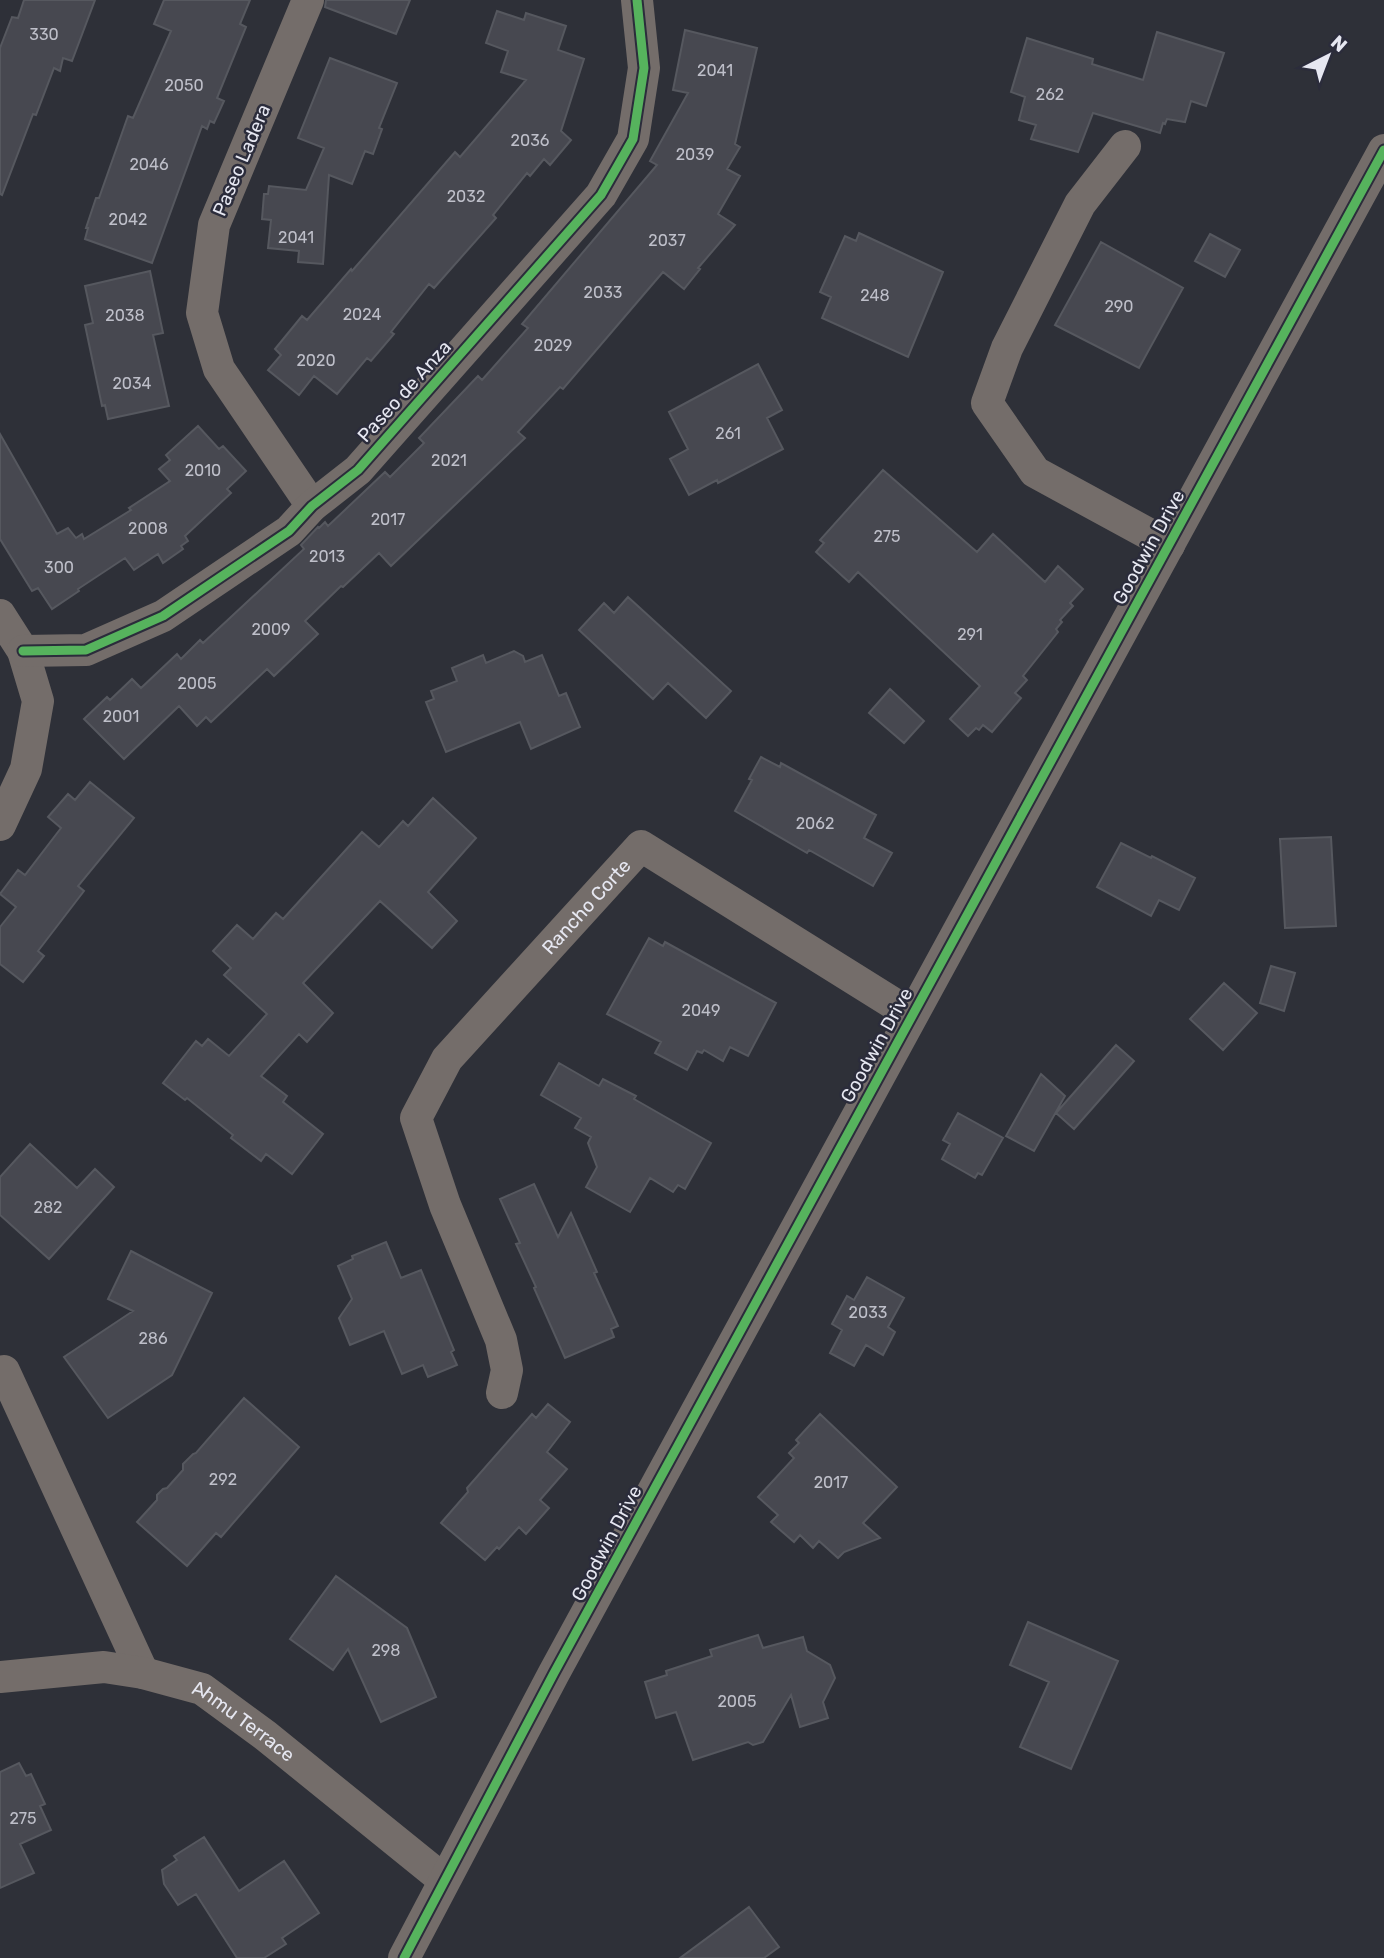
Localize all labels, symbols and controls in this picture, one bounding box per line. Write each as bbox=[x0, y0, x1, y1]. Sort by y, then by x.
north arrow bbox=[1293, 21, 1363, 91]
house number: 330 bbox=[29, 25, 59, 44]
text: N bbox=[1326, 31, 1352, 57]
house number: 2041 bbox=[697, 61, 733, 80]
house number: 2050 bbox=[164, 76, 204, 95]
house number: 262 bbox=[1036, 85, 1064, 104]
street label: Paseo Ladera bbox=[208, 101, 275, 219]
house number: 2036 bbox=[511, 131, 550, 150]
house number: 2039 bbox=[676, 145, 714, 164]
house number: 2046 bbox=[129, 155, 169, 174]
house number: 2032 bbox=[447, 187, 485, 206]
house number: 2042 bbox=[109, 210, 147, 229]
house number: 2041 bbox=[278, 228, 314, 247]
house number: 2037 bbox=[648, 231, 686, 250]
house number: 2033 bbox=[584, 283, 622, 302]
house number: 248 bbox=[860, 286, 890, 305]
house number: 290 bbox=[1104, 297, 1134, 316]
house number: 2024 bbox=[343, 305, 381, 324]
house number: 2038 bbox=[105, 306, 145, 325]
street label: Paseo de Anza bbox=[353, 336, 456, 447]
house number: 2029 bbox=[534, 336, 572, 355]
house number: 2020 bbox=[296, 351, 336, 370]
house number: 2034 bbox=[112, 374, 152, 393]
house number: 261 bbox=[715, 424, 741, 443]
house number: 2021 bbox=[431, 451, 467, 470]
house number: 2010 bbox=[185, 461, 221, 480]
street label: Goodwin Drive bbox=[1107, 486, 1189, 609]
house number: 2017 bbox=[371, 510, 405, 529]
house number: 2008 bbox=[128, 519, 168, 538]
house number: 275 bbox=[873, 527, 901, 546]
house number: 2013 bbox=[309, 547, 345, 566]
house number: 300 bbox=[44, 558, 74, 577]
house number: 2009 bbox=[251, 620, 291, 639]
house number: 291 bbox=[957, 625, 983, 644]
house number: 2005 bbox=[177, 674, 217, 693]
house number: 2001 bbox=[103, 707, 139, 726]
house number: 2062 bbox=[796, 814, 834, 833]
street label: Rancho Corte bbox=[537, 854, 636, 959]
street label: Goodwin Drive bbox=[835, 984, 917, 1107]
house number: 2049 bbox=[682, 1001, 720, 1020]
house number: 282 bbox=[34, 1198, 62, 1217]
house number: 2033 bbox=[849, 1303, 887, 1322]
house number: 286 bbox=[138, 1329, 168, 1348]
house number: 292 bbox=[209, 1470, 237, 1489]
house number: 2017 bbox=[814, 1473, 848, 1492]
street label: Goodwin Drive bbox=[566, 1481, 647, 1605]
house number: 298 bbox=[371, 1641, 401, 1660]
street label: Ahmu Terrace bbox=[190, 1676, 299, 1767]
house number: 2005 bbox=[717, 1692, 757, 1711]
house number: 275 bbox=[9, 1809, 37, 1828]

